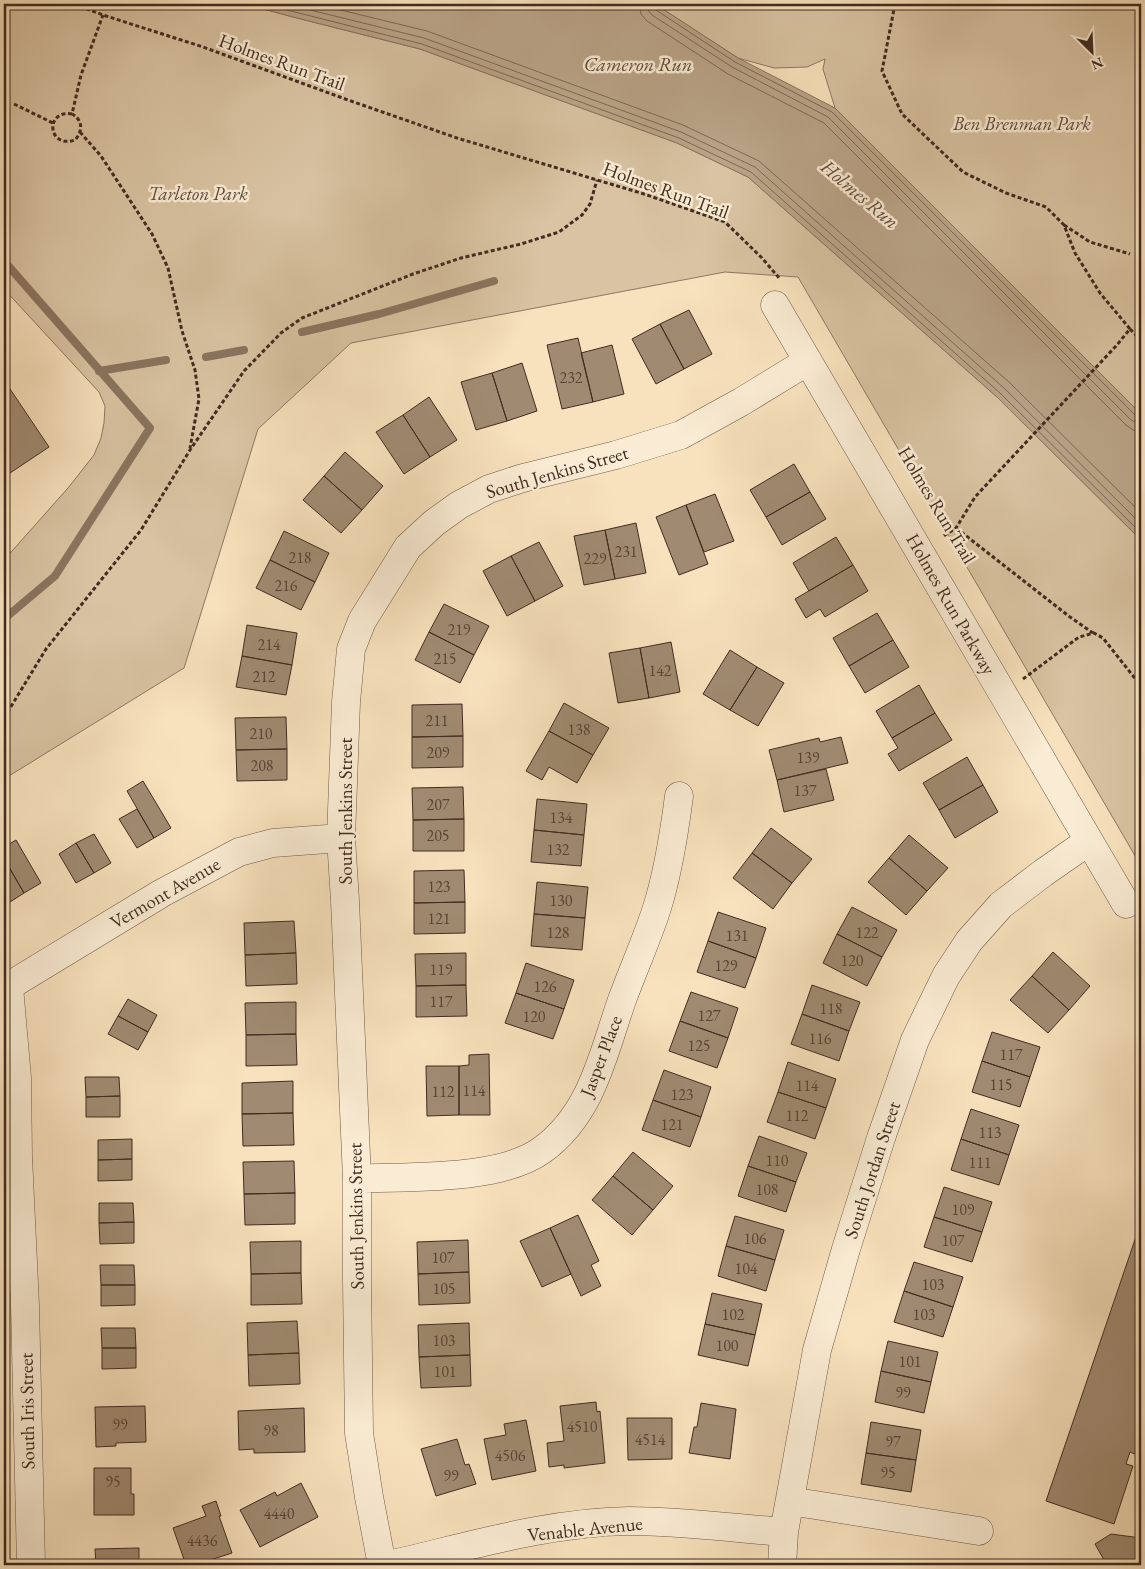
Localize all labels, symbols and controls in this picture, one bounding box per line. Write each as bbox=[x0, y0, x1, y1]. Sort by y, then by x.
street label: Holmes Run Trail bbox=[215, 28, 349, 97]
north arrow bbox=[1068, 28, 1118, 78]
water label: Cameron Run bbox=[584, 51, 692, 77]
text: N bbox=[1088, 53, 1106, 75]
park label: Ben Brenman Park bbox=[952, 111, 1091, 136]
water label: Holmes Run bbox=[815, 153, 904, 234]
street label: Holmes Run Trail bbox=[599, 156, 733, 225]
park label: Tarleton Park bbox=[148, 181, 248, 206]
house number: 232 bbox=[559, 367, 583, 388]
street label: South Jenkins Street bbox=[483, 440, 631, 504]
street label: Holmes Run Trail bbox=[892, 442, 982, 569]
street label: Holmes Run Parkway bbox=[900, 529, 1002, 680]
house number: 231 bbox=[614, 541, 638, 562]
house number: 218 bbox=[288, 547, 312, 568]
house number: 229 bbox=[583, 548, 607, 569]
house number: 216 bbox=[274, 575, 298, 596]
house number: 219 bbox=[447, 619, 471, 640]
house number: 214 bbox=[257, 634, 281, 655]
house number: 215 bbox=[433, 648, 457, 669]
house number: 142 bbox=[648, 660, 672, 681]
house number: 212 bbox=[252, 666, 276, 687]
house number: 211 bbox=[425, 710, 449, 731]
house number: 138 bbox=[567, 719, 591, 740]
house number: 210 bbox=[249, 723, 273, 744]
street label: South Jenkins Street bbox=[333, 737, 358, 885]
house number: 209 bbox=[426, 742, 450, 763]
house number: 139 bbox=[796, 747, 820, 768]
house number: 208 bbox=[250, 755, 274, 776]
house number: 137 bbox=[793, 780, 817, 801]
house number: 207 bbox=[426, 794, 450, 815]
house number: 134 bbox=[549, 807, 573, 828]
house number: 205 bbox=[426, 825, 450, 846]
house number: 132 bbox=[546, 839, 570, 860]
street label: Vermont Avenue bbox=[105, 851, 225, 935]
house number: 123 bbox=[427, 876, 451, 897]
house number: 130 bbox=[549, 890, 573, 911]
house number: 121 bbox=[427, 908, 451, 929]
house number: 128 bbox=[546, 922, 570, 943]
house number: 122 bbox=[855, 922, 879, 943]
house number: 131 bbox=[725, 925, 749, 946]
house number: 120 bbox=[840, 950, 864, 971]
house number: 129 bbox=[714, 955, 738, 976]
house number: 119 bbox=[429, 959, 453, 980]
house number: 126 bbox=[533, 976, 557, 997]
house number: 117 bbox=[429, 991, 453, 1012]
house number: 118 bbox=[819, 998, 843, 1019]
house number: 127 bbox=[697, 1005, 721, 1026]
house number: 120 bbox=[522, 1006, 546, 1027]
street label: Jasper Place bbox=[573, 1012, 628, 1102]
house number: 116 bbox=[808, 1028, 832, 1049]
house number: 125 bbox=[687, 1035, 711, 1056]
house number: 117 bbox=[999, 1044, 1023, 1065]
house number: 115 bbox=[989, 1074, 1013, 1095]
house number: 114 bbox=[795, 1075, 819, 1096]
house number: 114 bbox=[462, 1080, 486, 1101]
house number: 112 bbox=[431, 1081, 455, 1102]
house number: 123 bbox=[670, 1084, 694, 1105]
street label: South Jordan Street bbox=[838, 1098, 906, 1242]
house number: 112 bbox=[785, 1105, 809, 1126]
house number: 121 bbox=[660, 1114, 684, 1135]
house number: 113 bbox=[978, 1122, 1002, 1143]
street label: South Jenkins Street bbox=[342, 1142, 370, 1290]
house number: 110 bbox=[765, 1150, 789, 1171]
house number: 111 bbox=[968, 1152, 992, 1173]
house number: 108 bbox=[755, 1179, 779, 1200]
house number: 109 bbox=[951, 1199, 975, 1220]
house number: 106 bbox=[743, 1228, 767, 1249]
house number: 107 bbox=[941, 1230, 965, 1251]
house number: 107 bbox=[431, 1247, 455, 1268]
house number: 104 bbox=[734, 1258, 758, 1279]
house number: 103 bbox=[921, 1274, 945, 1295]
house number: 105 bbox=[432, 1278, 456, 1299]
house number: 102 bbox=[721, 1304, 745, 1325]
house number: 103 bbox=[912, 1304, 936, 1325]
house number: 103 bbox=[432, 1330, 456, 1351]
house number: 100 bbox=[715, 1335, 739, 1356]
house number: 101 bbox=[898, 1351, 922, 1372]
street label: South Iris Street bbox=[13, 1352, 41, 1470]
house number: 101 bbox=[433, 1361, 457, 1382]
house number: 99 bbox=[895, 1382, 911, 1403]
house number: 99 bbox=[112, 1414, 128, 1435]
house number: 4510 bbox=[567, 1416, 598, 1437]
house number: 98 bbox=[263, 1420, 279, 1441]
house number: 4514 bbox=[635, 1429, 666, 1450]
house number: 97 bbox=[885, 1431, 901, 1452]
house number: 4506 bbox=[495, 1445, 526, 1466]
house number: 95 bbox=[880, 1462, 896, 1483]
house number: 99 bbox=[443, 1465, 459, 1486]
house number: 95 bbox=[105, 1471, 121, 1492]
house number: 4440 bbox=[264, 1503, 295, 1524]
street label: Venable Avenue bbox=[526, 1511, 644, 1547]
house number: 4436 bbox=[187, 1530, 218, 1551]

